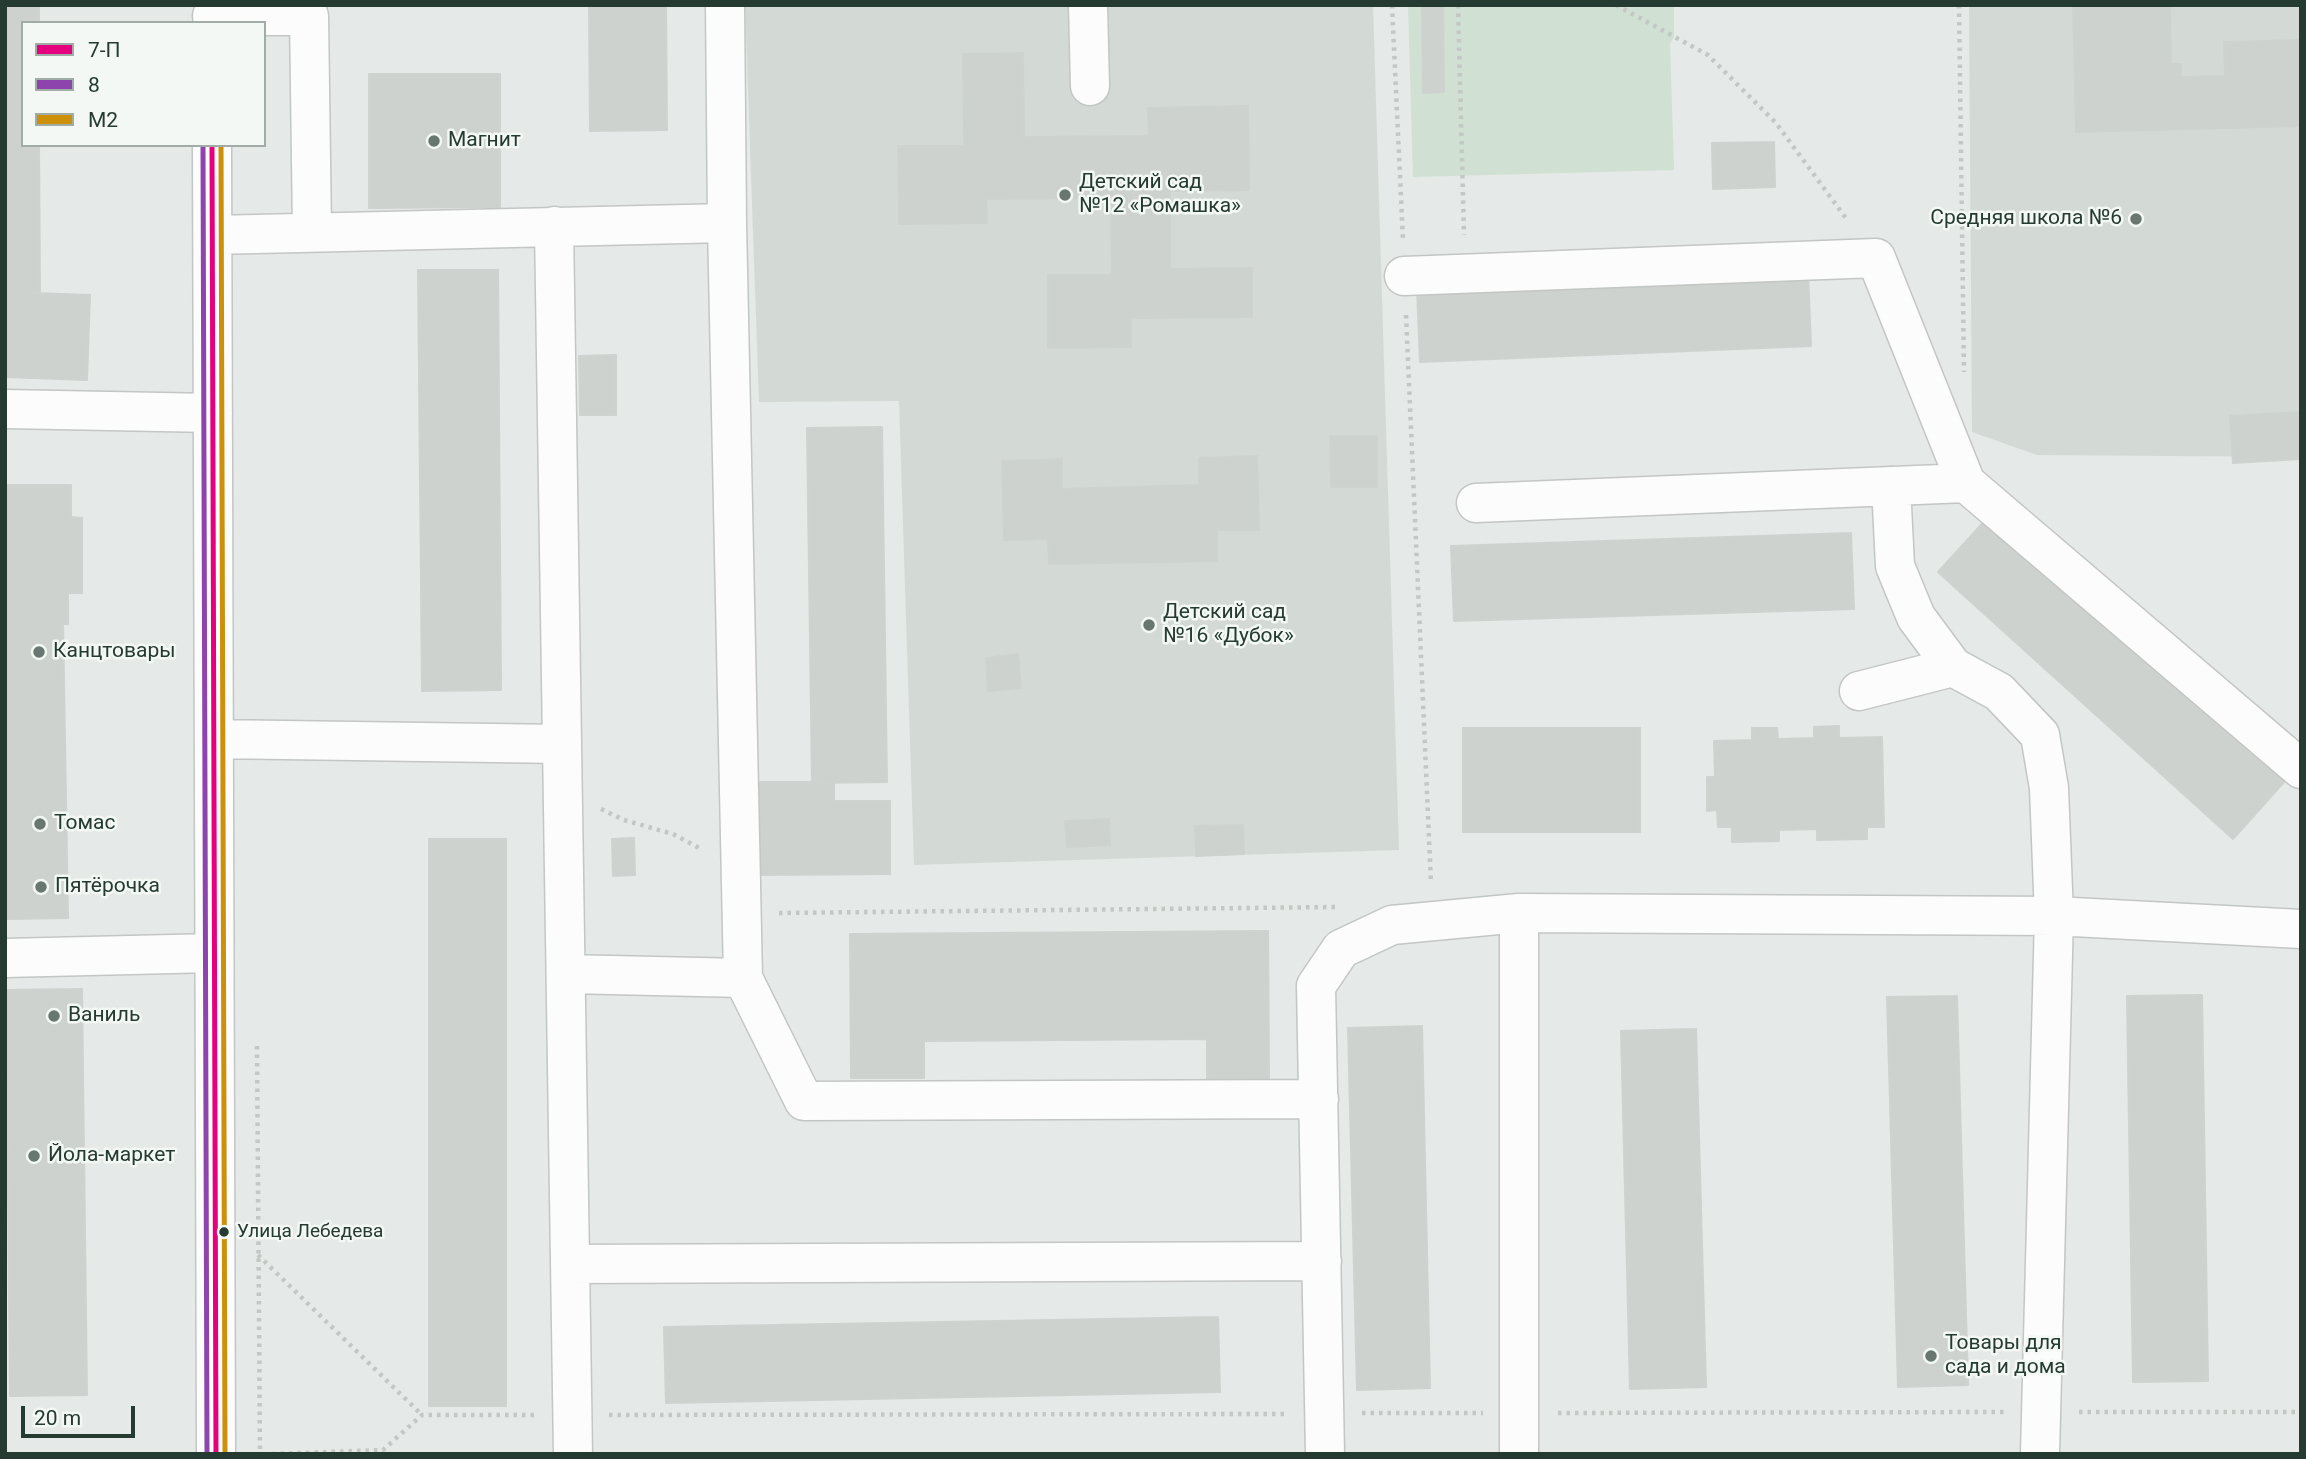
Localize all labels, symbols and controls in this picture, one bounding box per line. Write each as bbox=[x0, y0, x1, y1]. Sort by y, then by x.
legend bbox=[21, 21, 266, 147]
text: 7-П bbox=[88, 38, 121, 62]
text: 8 bbox=[88, 73, 100, 97]
text: М2 bbox=[88, 108, 118, 132]
place label: Магнит bbox=[448, 128, 521, 154]
marker: Магнит bbox=[426, 133, 442, 149]
place label: Детский сад №12 «Ромашка» bbox=[1079, 170, 1241, 220]
marker: Детский сад №12 «Ромашка» bbox=[1057, 187, 1073, 203]
place label: Средняя школа №6 bbox=[1930, 206, 2122, 232]
marker: Средняя школа №6 bbox=[2128, 211, 2144, 227]
place label: Детский сад №16 «Дубок» bbox=[1163, 600, 1294, 650]
marker: Детский сад №16 «Дубок» bbox=[1141, 617, 1157, 633]
place label: Канцтовары bbox=[53, 639, 175, 665]
marker: Канцтовары bbox=[31, 644, 47, 660]
place label: Томас bbox=[54, 811, 115, 837]
marker: Томас bbox=[32, 816, 48, 832]
place label: Пятёрочка bbox=[55, 874, 160, 900]
marker: Пятёрочка bbox=[33, 879, 49, 895]
place label: Ваниль bbox=[68, 1003, 140, 1029]
marker: Ваниль bbox=[46, 1008, 62, 1024]
place label: Йола-маркет bbox=[48, 1143, 175, 1169]
marker: Йола-маркет bbox=[26, 1148, 42, 1164]
place label: Улица Лебедева bbox=[237, 1221, 383, 1243]
marker: Улица Лебедева bbox=[217, 1225, 231, 1239]
place label: Товары для сада и дома bbox=[1945, 1331, 2066, 1381]
marker: Товары для сада и дома bbox=[1923, 1348, 1939, 1364]
scale bar bbox=[24, 1392, 138, 1436]
text: 20 m bbox=[34, 1406, 81, 1430]

